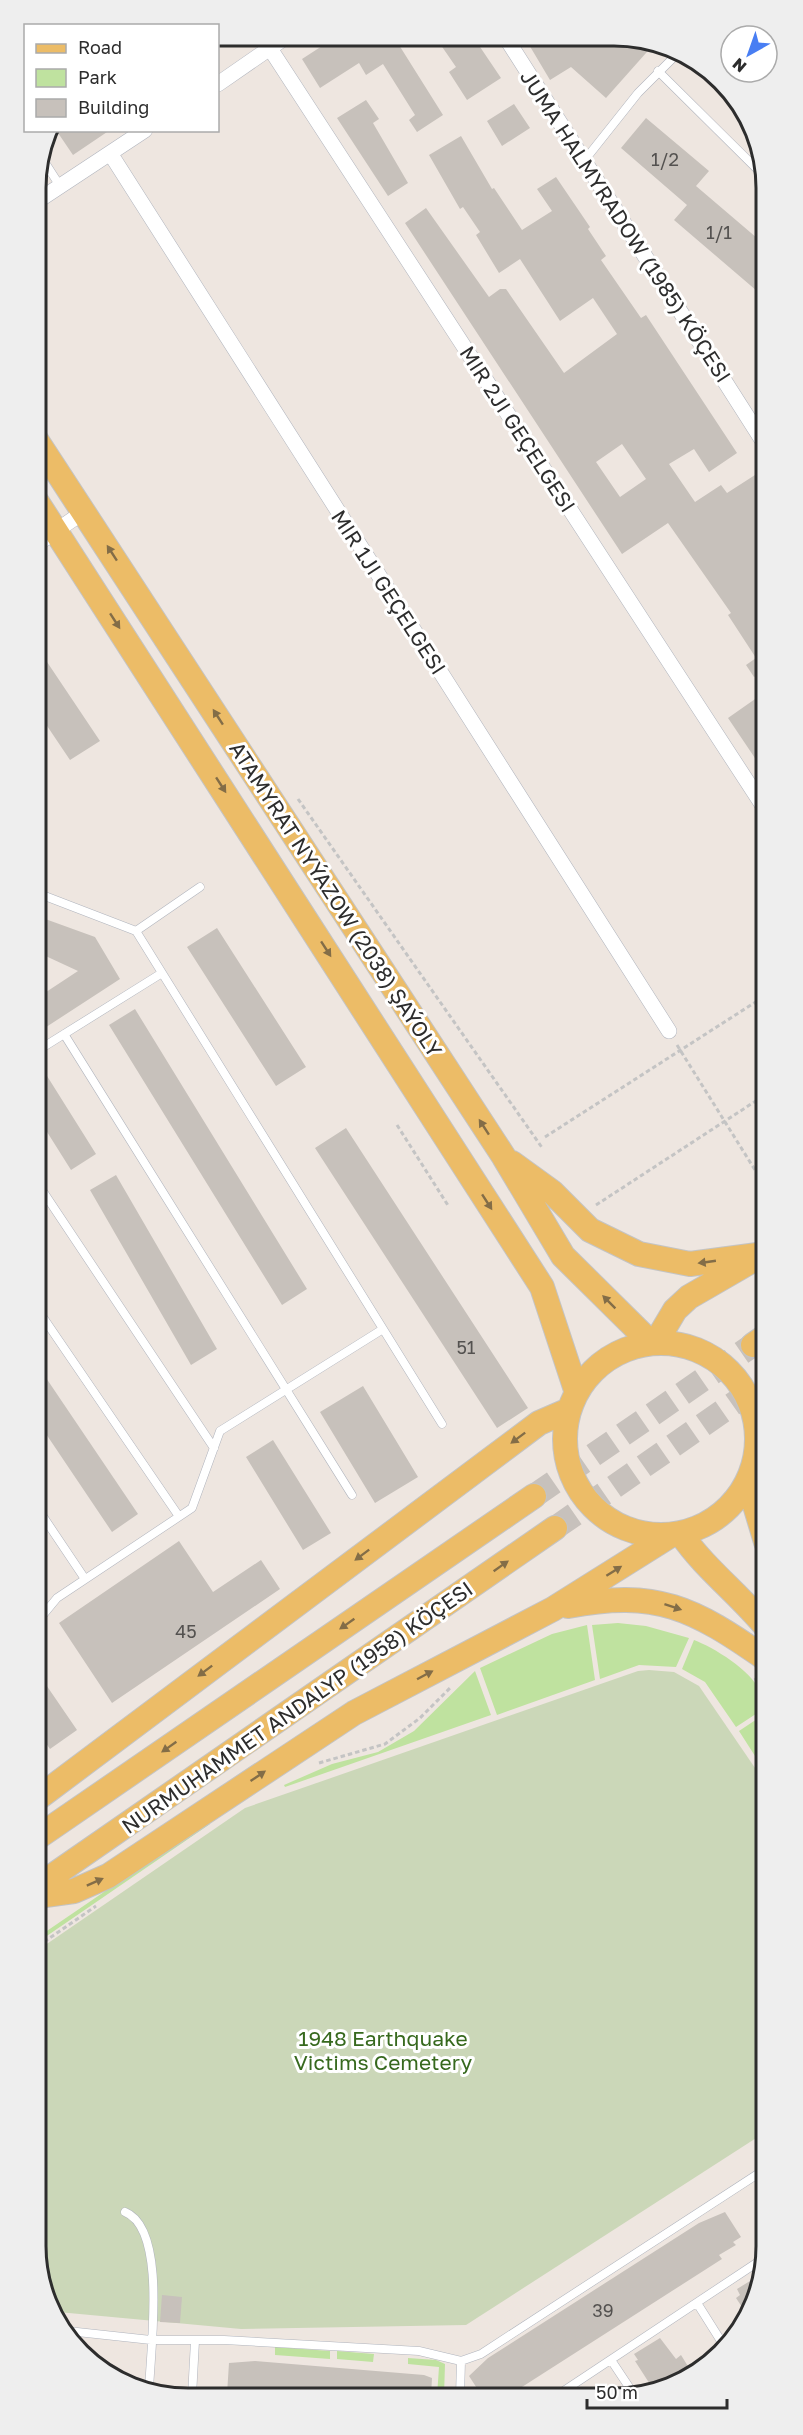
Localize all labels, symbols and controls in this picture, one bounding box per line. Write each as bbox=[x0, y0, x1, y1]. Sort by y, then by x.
legend bbox=[24, 24, 219, 132]
north arrow bbox=[719, 24, 779, 84]
text: Road bbox=[78, 36, 122, 58]
text: N bbox=[728, 54, 750, 77]
street label: JUMA HALMYRADOW (1985) KÖÇESI bbox=[515, 65, 737, 387]
text: Park bbox=[78, 66, 117, 88]
text: Building bbox=[78, 96, 149, 118]
house number: 1/2 bbox=[651, 148, 679, 170]
house number: 1/1 bbox=[706, 221, 732, 243]
street label: MIR 2JI GEÇELGESI bbox=[454, 341, 582, 517]
street label: MIR 1JI GEÇELGESI bbox=[326, 505, 452, 679]
one-way arrow bbox=[106, 546, 118, 562]
one-way arrow bbox=[109, 613, 120, 629]
one-way arrow bbox=[213, 709, 224, 725]
street label: ATAMYRAT NYÝAZOW (2038) ŞAÝOLY bbox=[224, 737, 448, 1062]
one-way arrow bbox=[215, 777, 226, 793]
one-way arrow bbox=[320, 941, 331, 957]
one-way arrow bbox=[479, 1119, 490, 1135]
one-way arrow bbox=[482, 1194, 493, 1210]
one-way arrow bbox=[697, 1257, 716, 1266]
one-way arrow bbox=[602, 1296, 616, 1310]
house number: 51 bbox=[456, 1336, 476, 1358]
one-way arrow bbox=[510, 1432, 526, 1444]
one-way arrow bbox=[354, 1548, 369, 1560]
one-way arrow bbox=[492, 1560, 508, 1572]
one-way arrow bbox=[606, 1565, 622, 1576]
street label: NURMUHAMMET ANDALYP (1958) KÖÇESI bbox=[116, 1575, 478, 1839]
one-way arrow bbox=[664, 1603, 682, 1612]
one-way arrow bbox=[339, 1618, 355, 1629]
house number: 45 bbox=[175, 1620, 197, 1642]
one-way arrow bbox=[198, 1665, 214, 1677]
one-way arrow bbox=[416, 1670, 433, 1679]
one-way arrow bbox=[162, 1741, 178, 1753]
one-way arrow bbox=[250, 1770, 266, 1782]
one-way arrow bbox=[86, 1877, 103, 1886]
park label: 1948 Earthquake Victims Cemetery bbox=[294, 2025, 472, 2075]
house number: 39 bbox=[592, 2299, 614, 2321]
scale bar bbox=[587, 2372, 726, 2410]
text: 50 m bbox=[596, 2381, 638, 2403]

